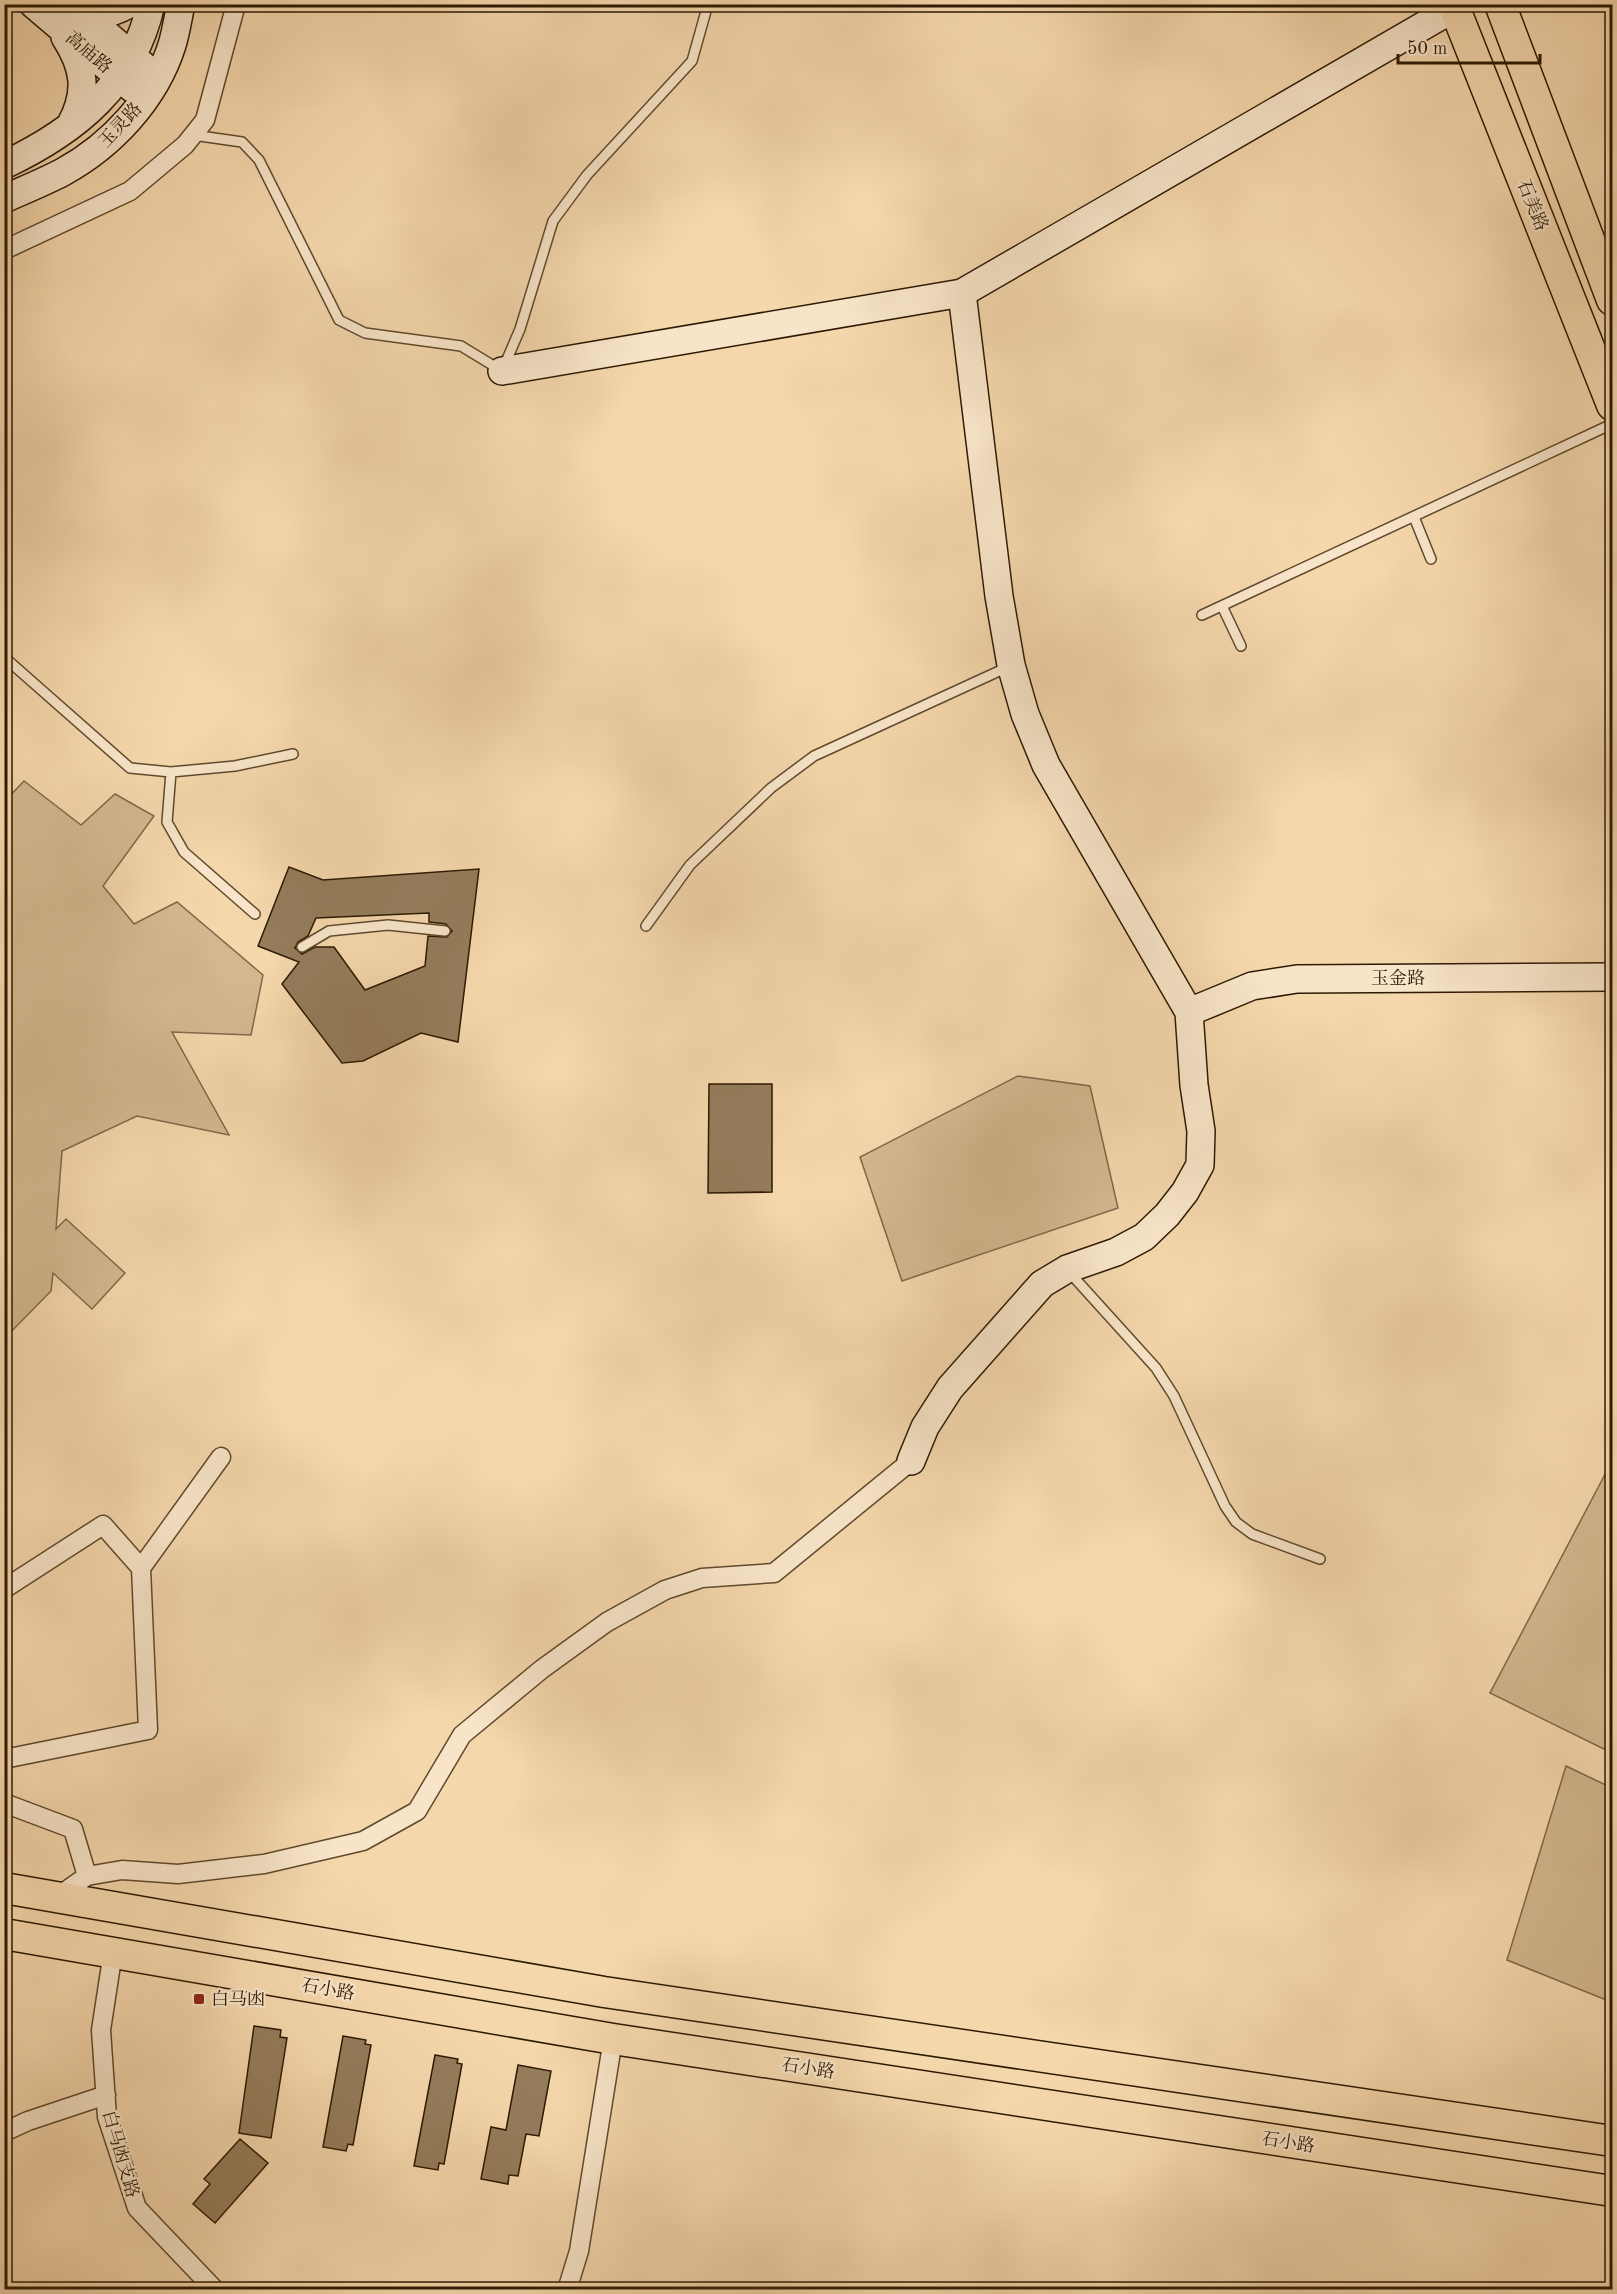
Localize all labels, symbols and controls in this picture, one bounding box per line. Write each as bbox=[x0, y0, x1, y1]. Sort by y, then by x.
street label: 高庙路 bbox=[62, 27, 116, 77]
scale bar bbox=[1398, 27, 1540, 65]
text: 50 m bbox=[1407, 40, 1447, 58]
street label: 玉灵路 bbox=[94, 98, 146, 152]
street label: 石美路 bbox=[1514, 176, 1552, 234]
street label: 玉金路 bbox=[1371, 968, 1425, 988]
street label: 石小路 bbox=[300, 1974, 356, 2004]
place label: 白马凼 bbox=[211, 1989, 265, 2009]
marker: 白马凼 bbox=[192, 1992, 206, 2006]
street label: 石小路 bbox=[780, 2054, 836, 2082]
street label: 白马凼支路 bbox=[99, 2108, 143, 2200]
street label: 石小路 bbox=[1260, 2128, 1316, 2156]

